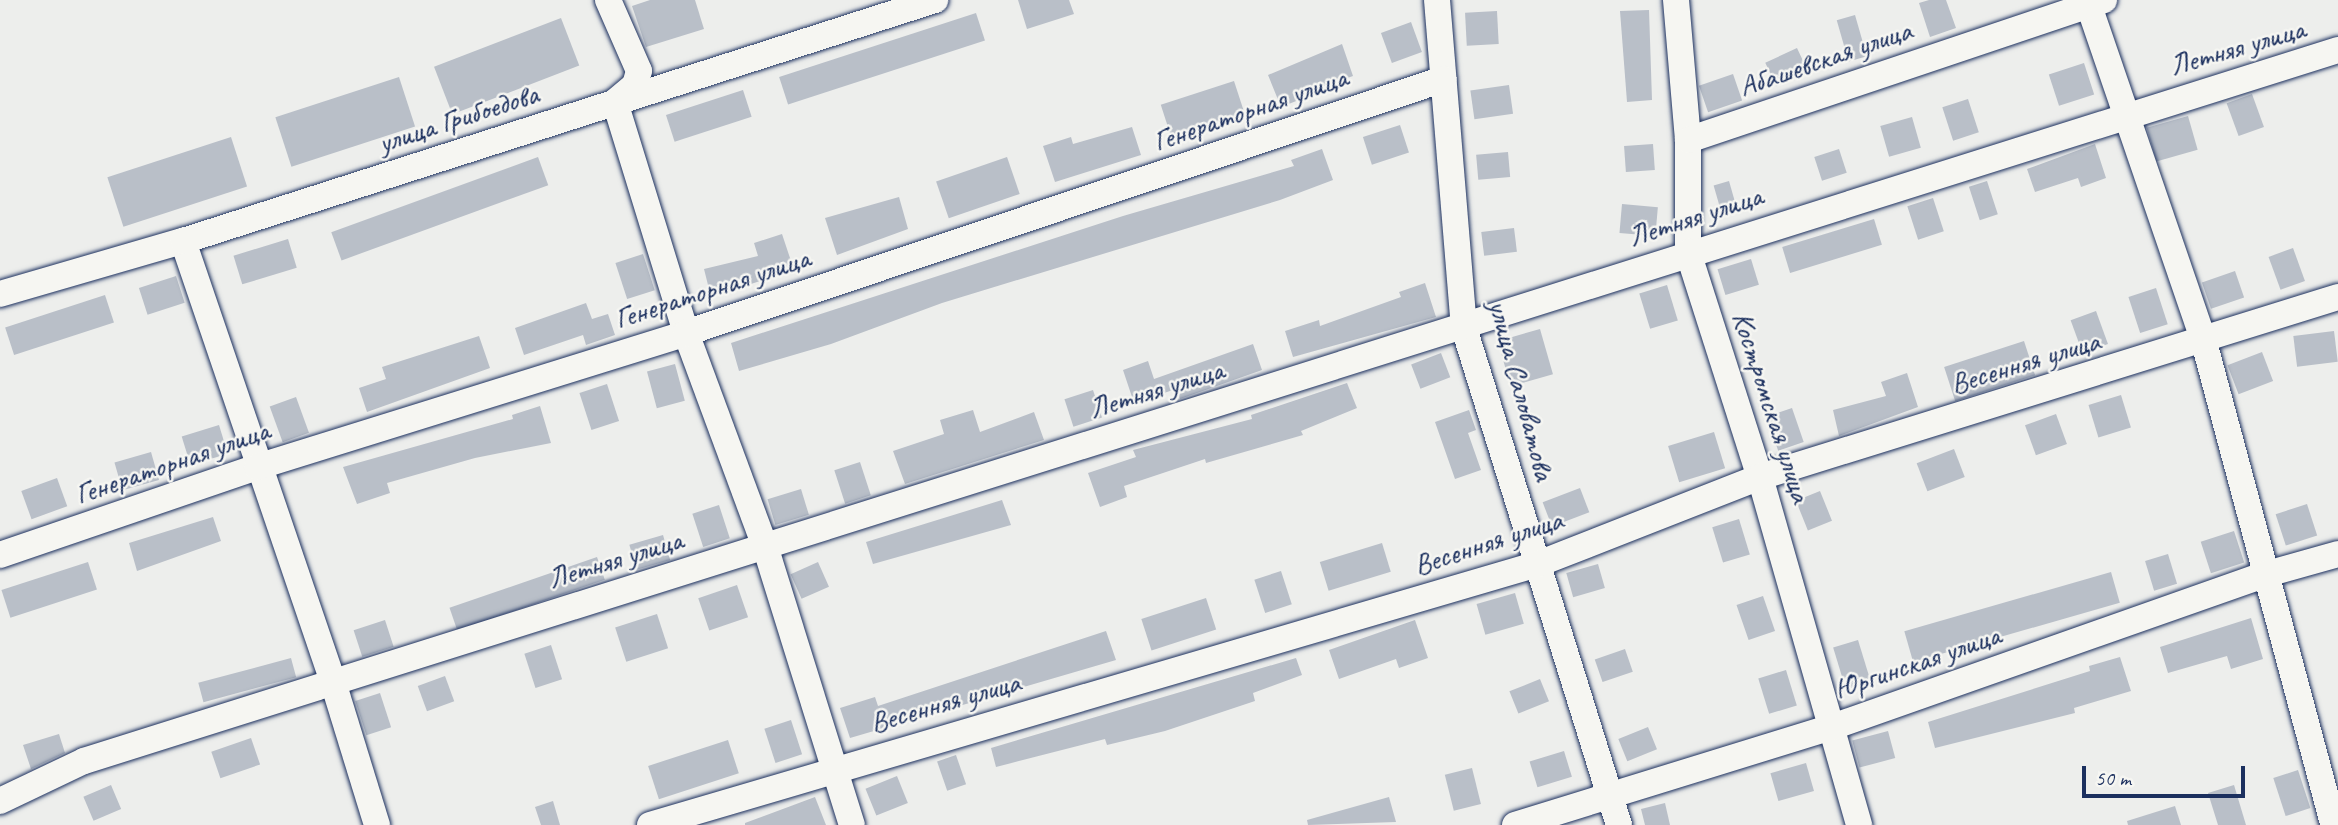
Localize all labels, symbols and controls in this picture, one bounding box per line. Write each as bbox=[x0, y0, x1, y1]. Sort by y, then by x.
street label: Абашевская улица bbox=[1733, 11, 1917, 105]
street label: Летняя улица bbox=[2165, 11, 2309, 83]
street label: Генераторная улица bbox=[1148, 59, 1352, 159]
street label: улица Грибоедова bbox=[374, 75, 542, 161]
street label: Летняя улица bbox=[1623, 177, 1767, 255]
street label: Генераторная улица bbox=[610, 240, 814, 336]
street label: улица Саловатова bbox=[1481, 297, 1563, 483]
street label: Костромская улица bbox=[1724, 306, 1820, 508]
street label: Весенняя улица bbox=[1945, 322, 2105, 402]
street label: Летняя улица bbox=[1084, 351, 1228, 427]
street label: Генераторная улица bbox=[70, 412, 274, 512]
street label: Весенняя улица bbox=[1408, 501, 1568, 583]
street label: Летняя улица bbox=[543, 521, 687, 597]
street label: Юргинская улица bbox=[1829, 617, 2005, 707]
street label: Весенняя улица bbox=[865, 663, 1025, 741]
scale bar bbox=[2086, 752, 2249, 796]
text: 50 m bbox=[2095, 765, 2131, 791]

